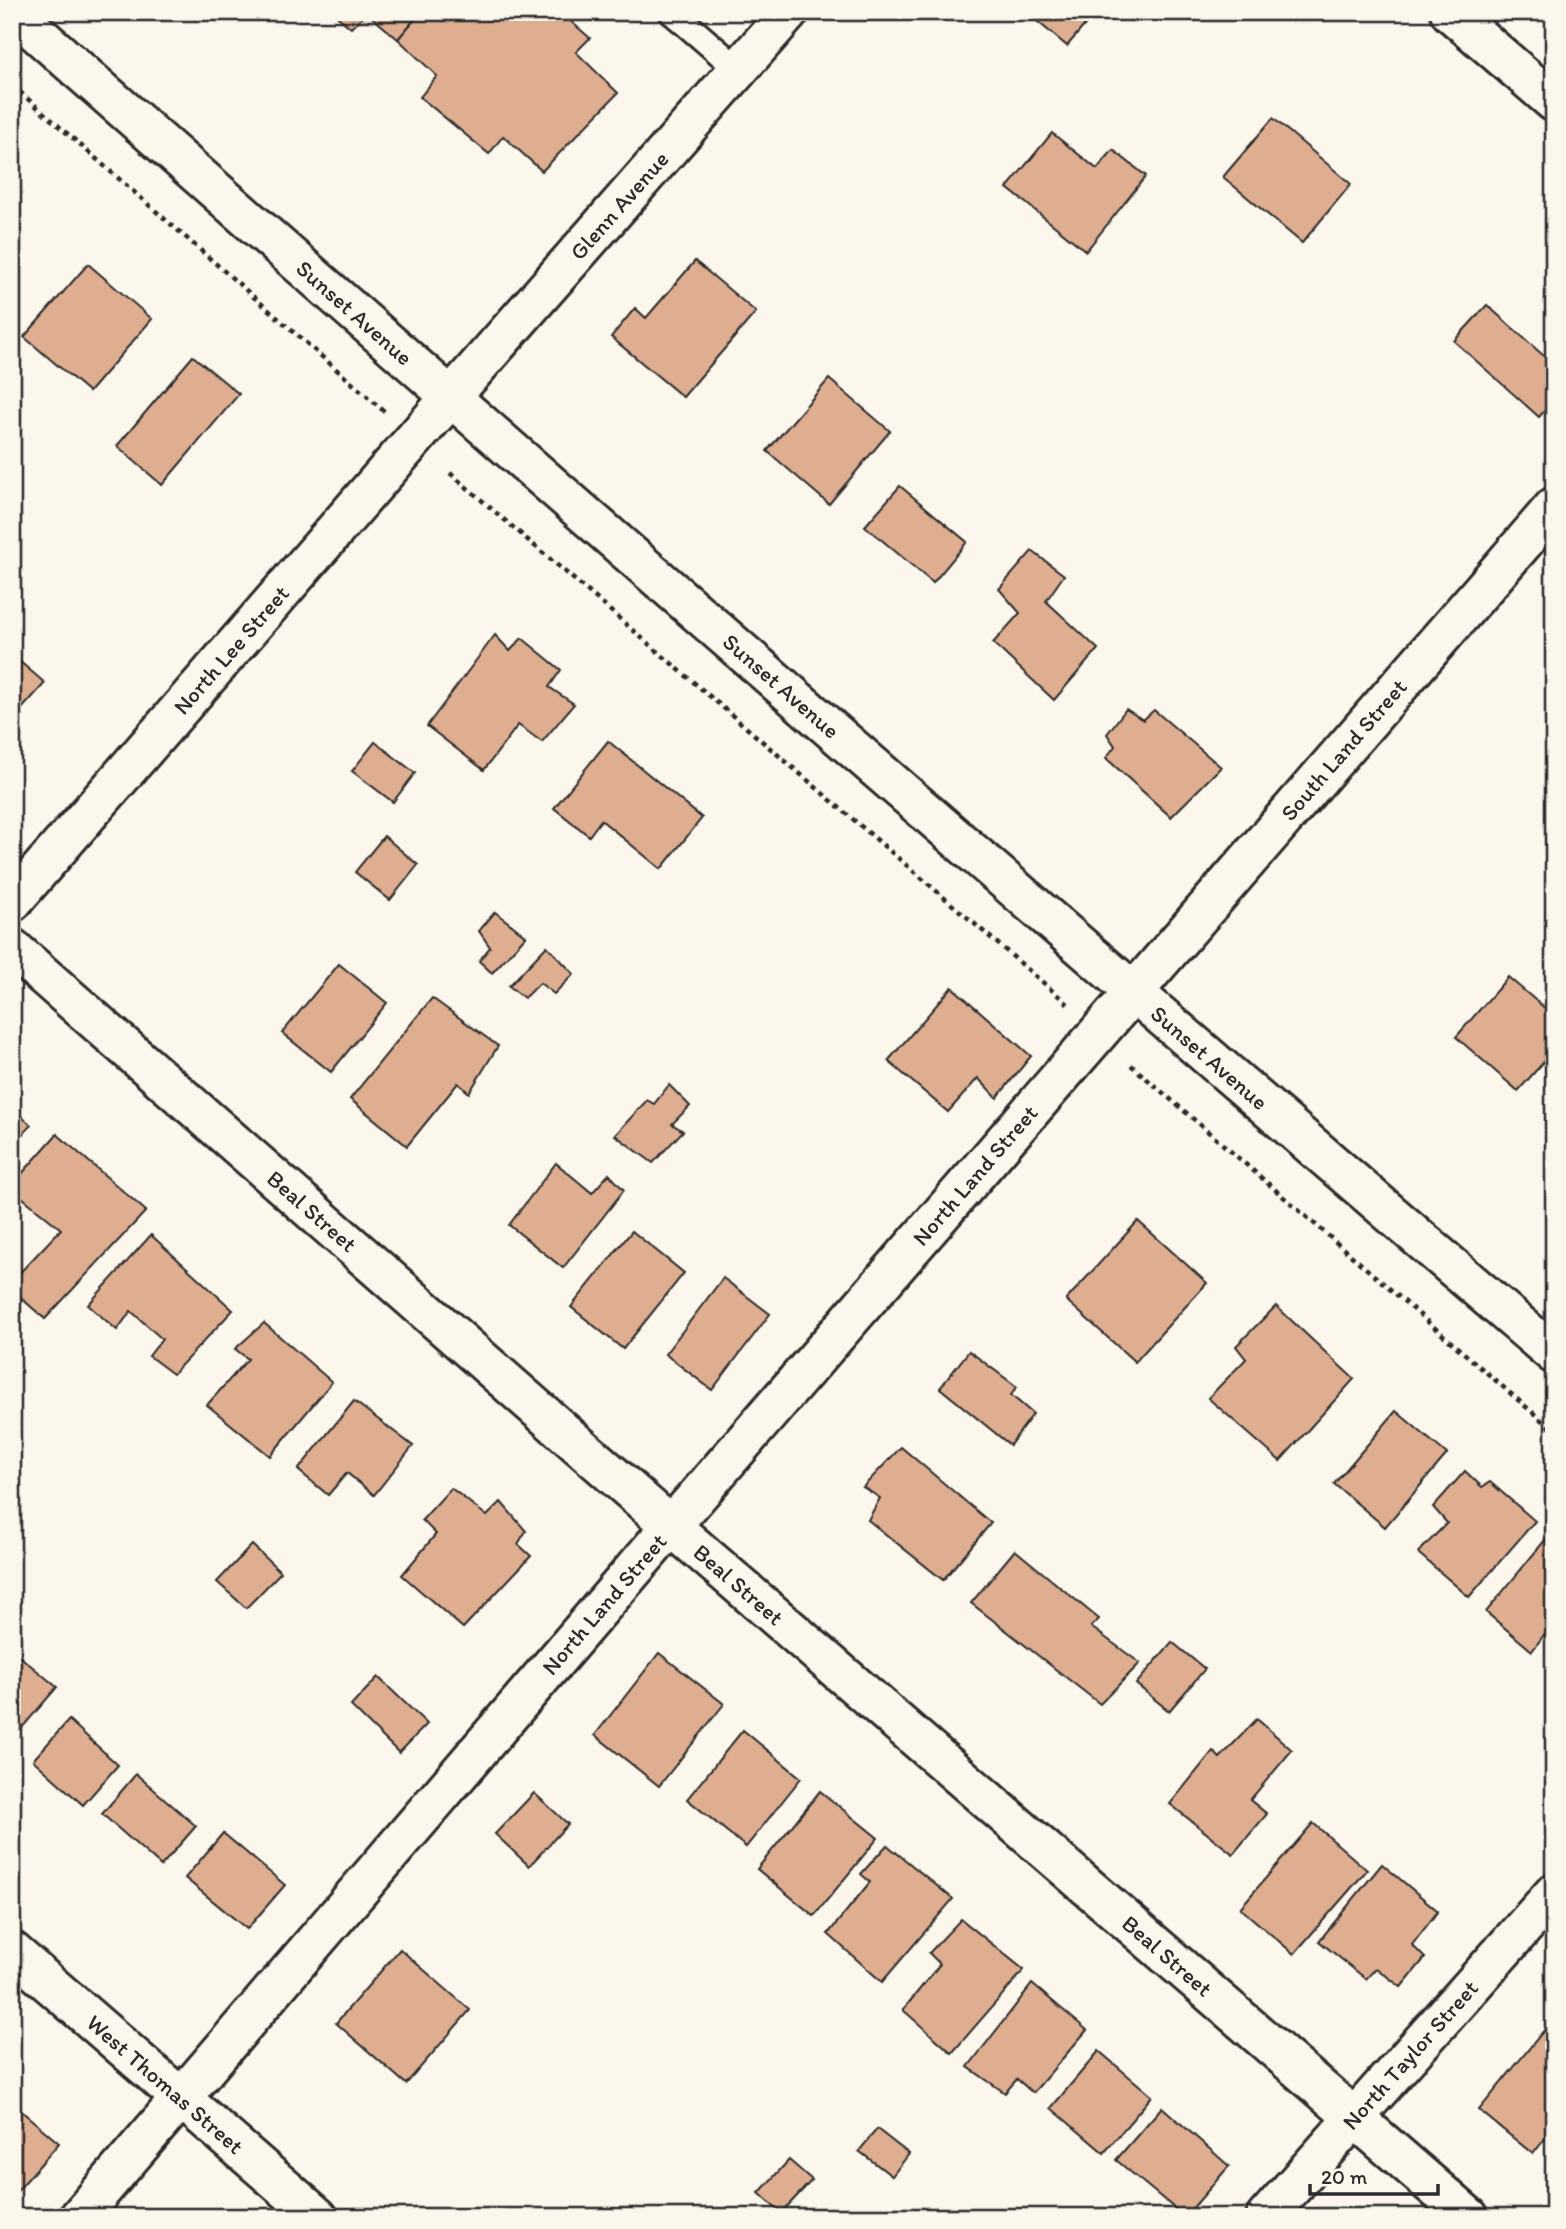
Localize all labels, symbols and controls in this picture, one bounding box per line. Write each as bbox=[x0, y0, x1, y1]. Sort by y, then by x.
street label: Glenn Avenue bbox=[564, 145, 674, 266]
street label: Sunset Avenue bbox=[291, 254, 419, 371]
street label: North Lee Street bbox=[167, 579, 295, 720]
street label: Sunset Avenue bbox=[717, 628, 845, 744]
street label: South Land Street bbox=[1275, 673, 1413, 826]
street label: Sunset Avenue bbox=[1145, 999, 1274, 1116]
street label: North Land Street bbox=[906, 1099, 1044, 1251]
street label: Beal Street bbox=[261, 1164, 363, 1258]
street label: North Land Street bbox=[536, 1527, 673, 1681]
street label: Beal Street bbox=[688, 1538, 789, 1631]
street label: Beal Street bbox=[1116, 1909, 1218, 2002]
street label: North Taylor Street bbox=[1336, 1974, 1484, 2135]
street label: West Thomas Street bbox=[81, 2008, 250, 2160]
scale bar bbox=[1310, 2152, 1438, 2196]
text: 20 m bbox=[1321, 2164, 1368, 2189]

